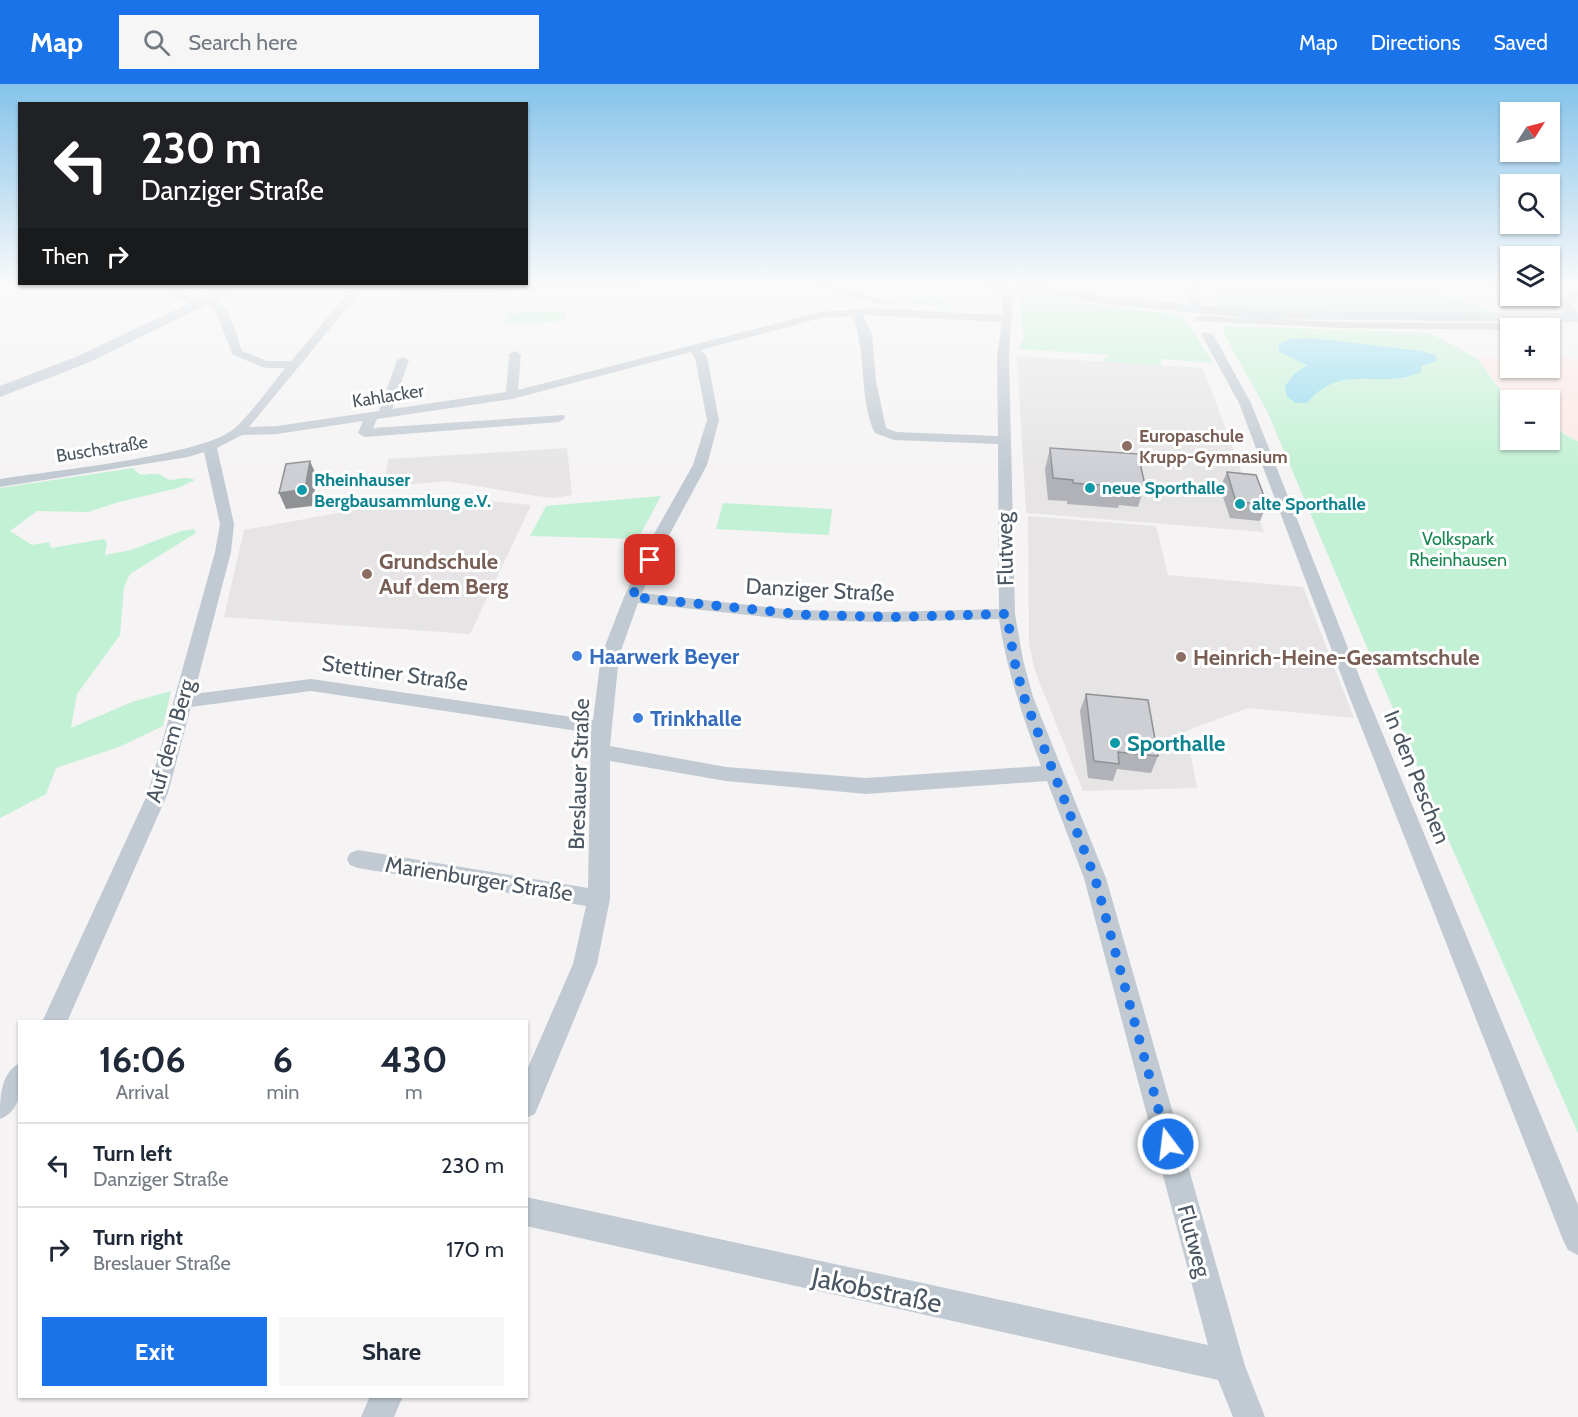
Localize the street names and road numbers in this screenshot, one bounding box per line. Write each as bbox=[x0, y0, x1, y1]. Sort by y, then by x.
street label: Kahlacker bbox=[351, 379, 426, 413]
street label: Buschstraße bbox=[54, 431, 150, 467]
street label: Flutweg bbox=[991, 511, 1019, 586]
street label: Danziger Straße bbox=[745, 573, 895, 607]
street label: Stettiner Straße bbox=[320, 649, 470, 697]
street label: Auf dem Berg bbox=[140, 675, 201, 806]
street label: Breslauer Straße bbox=[563, 698, 595, 850]
street label: In den Peschen bbox=[1378, 706, 1456, 848]
street label: Marienburger Straße bbox=[383, 851, 575, 907]
street label: Flutweg bbox=[1171, 1202, 1217, 1281]
street label: Jakobstraße bbox=[808, 1260, 945, 1320]

